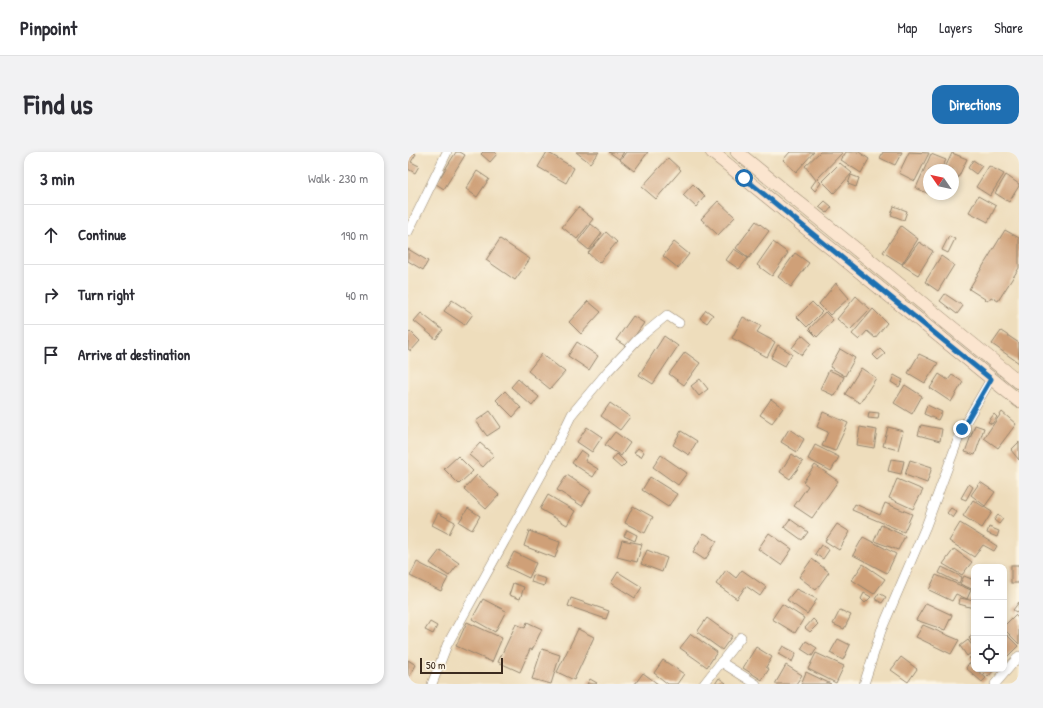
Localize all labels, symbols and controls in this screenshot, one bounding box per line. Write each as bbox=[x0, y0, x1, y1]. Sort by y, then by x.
text: Pinpoint bbox=[20, 15, 77, 41]
text: Map bbox=[897, 18, 917, 37]
text: Layers bbox=[939, 18, 972, 37]
text: Share bbox=[994, 18, 1023, 37]
text: Find us bbox=[24, 85, 93, 123]
button: Directions bbox=[932, 85, 1019, 124]
north arrow bbox=[923, 164, 959, 200]
text: 3 min bbox=[40, 167, 75, 190]
text: Walk · 230 m bbox=[308, 169, 368, 187]
route start bbox=[735, 169, 753, 187]
icon: ahead bbox=[40, 224, 62, 246]
text: Continue bbox=[78, 224, 126, 245]
text: 190 m bbox=[341, 226, 368, 244]
icon: right bbox=[40, 284, 62, 306]
text: Turn right bbox=[78, 284, 134, 305]
text: 40 m bbox=[345, 286, 368, 304]
icon: arrive bbox=[40, 344, 62, 366]
text: Arrive at destination bbox=[78, 344, 190, 365]
route end bbox=[953, 420, 971, 438]
map controls bbox=[971, 564, 1007, 672]
button: + bbox=[971, 564, 1007, 600]
button: − bbox=[971, 600, 1007, 636]
button: locate bbox=[971, 636, 1007, 672]
scale bar bbox=[420, 656, 503, 675]
text: 50 m bbox=[426, 658, 446, 672]

